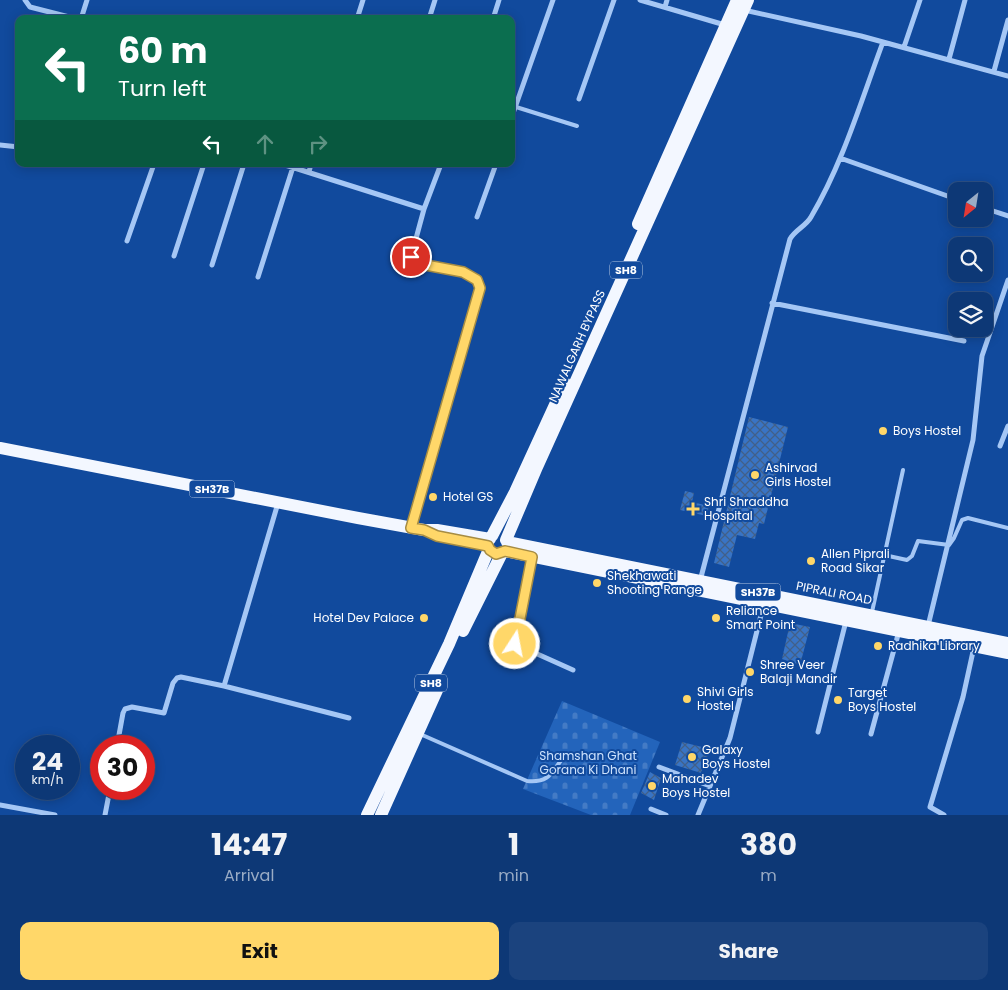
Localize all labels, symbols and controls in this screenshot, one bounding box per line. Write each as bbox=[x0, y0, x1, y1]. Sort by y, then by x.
text: 60 m bbox=[118, 26, 208, 75]
icon: left bbox=[35, 35, 100, 100]
text: Turn left bbox=[118, 73, 206, 104]
icon: left bbox=[198, 130, 226, 158]
icon: ahead bbox=[251, 130, 279, 158]
icon: right bbox=[304, 130, 332, 158]
north arrow bbox=[948, 182, 992, 228]
map controls bbox=[948, 182, 993, 337]
pin bbox=[390, 236, 432, 278]
button: search bbox=[948, 237, 993, 282]
icon: arrive bbox=[397, 243, 425, 271]
road number: SH8 bbox=[610, 262, 642, 278]
street label: NAWALGARH BYPASS bbox=[544, 287, 609, 405]
button: layers bbox=[948, 292, 993, 337]
place label: Boys Hostel bbox=[893, 422, 961, 439]
marker: Boys Hostel bbox=[877, 425, 889, 437]
place label: Ashirvad Girls Hostel bbox=[765, 459, 831, 490]
marker: Ashirvad Girls Hostel bbox=[749, 469, 761, 481]
road number: SH37B bbox=[190, 480, 234, 498]
place label: Hotel GS bbox=[443, 488, 493, 505]
marker: Hotel GS bbox=[427, 491, 439, 503]
place label: Shri Shraddha Hospital bbox=[704, 493, 789, 524]
marker: Shri Shraddha Hospital bbox=[686, 502, 700, 516]
place label: Allen Piprali Road Sikar bbox=[821, 545, 890, 576]
marker: Allen Piprali Road Sikar bbox=[805, 555, 817, 567]
place label: Shekhawati Shooting Range bbox=[607, 567, 702, 598]
marker: Shekhawati Shooting Range bbox=[591, 577, 603, 589]
street label: PIPRALI ROAD bbox=[795, 577, 873, 608]
road number: SH37B bbox=[736, 584, 780, 600]
place label: Reliance Smart Point bbox=[726, 602, 795, 633]
place label: Hotel Dev Palace bbox=[313, 609, 414, 626]
marker: Hotel Dev Palace bbox=[418, 612, 430, 624]
marker: Reliance Smart Point bbox=[710, 612, 722, 624]
position arrow bbox=[488, 617, 540, 669]
place label: Radhika Library bbox=[888, 637, 980, 654]
marker: Radhika Library bbox=[872, 640, 884, 652]
place label: Shree Veer Balaji Mandir bbox=[760, 656, 838, 687]
marker: Shree Veer Balaji Mandir bbox=[744, 666, 756, 678]
road number: SH8 bbox=[415, 674, 447, 691]
place label: Shivi Girls Hostel bbox=[697, 683, 754, 714]
place label: Target Boys Hostel bbox=[848, 684, 916, 715]
marker: Shivi Girls Hostel bbox=[681, 693, 693, 705]
marker: Target Boys Hostel bbox=[832, 694, 844, 706]
speed limit sign: 30 bbox=[90, 735, 155, 800]
place label: Galaxy Boys Hostel bbox=[702, 741, 770, 772]
text: 24 bbox=[32, 744, 63, 779]
park label: Shamshan Ghat Gorana Ki Dhani bbox=[539, 747, 637, 778]
marker: Galaxy Boys Hostel bbox=[686, 751, 698, 763]
place label: Mahadev Boys Hostel bbox=[662, 770, 730, 801]
text: km/h bbox=[32, 771, 63, 788]
marker: Mahadev Boys Hostel bbox=[646, 780, 658, 792]
text: 14:47 bbox=[211, 823, 287, 866]
text: 1 bbox=[508, 823, 519, 866]
text: 380 bbox=[740, 823, 797, 866]
text: Arrival bbox=[224, 864, 274, 887]
text: min bbox=[498, 864, 529, 887]
text: m bbox=[760, 864, 777, 887]
button: Exit bbox=[20, 922, 499, 980]
button: Share bbox=[509, 922, 988, 980]

